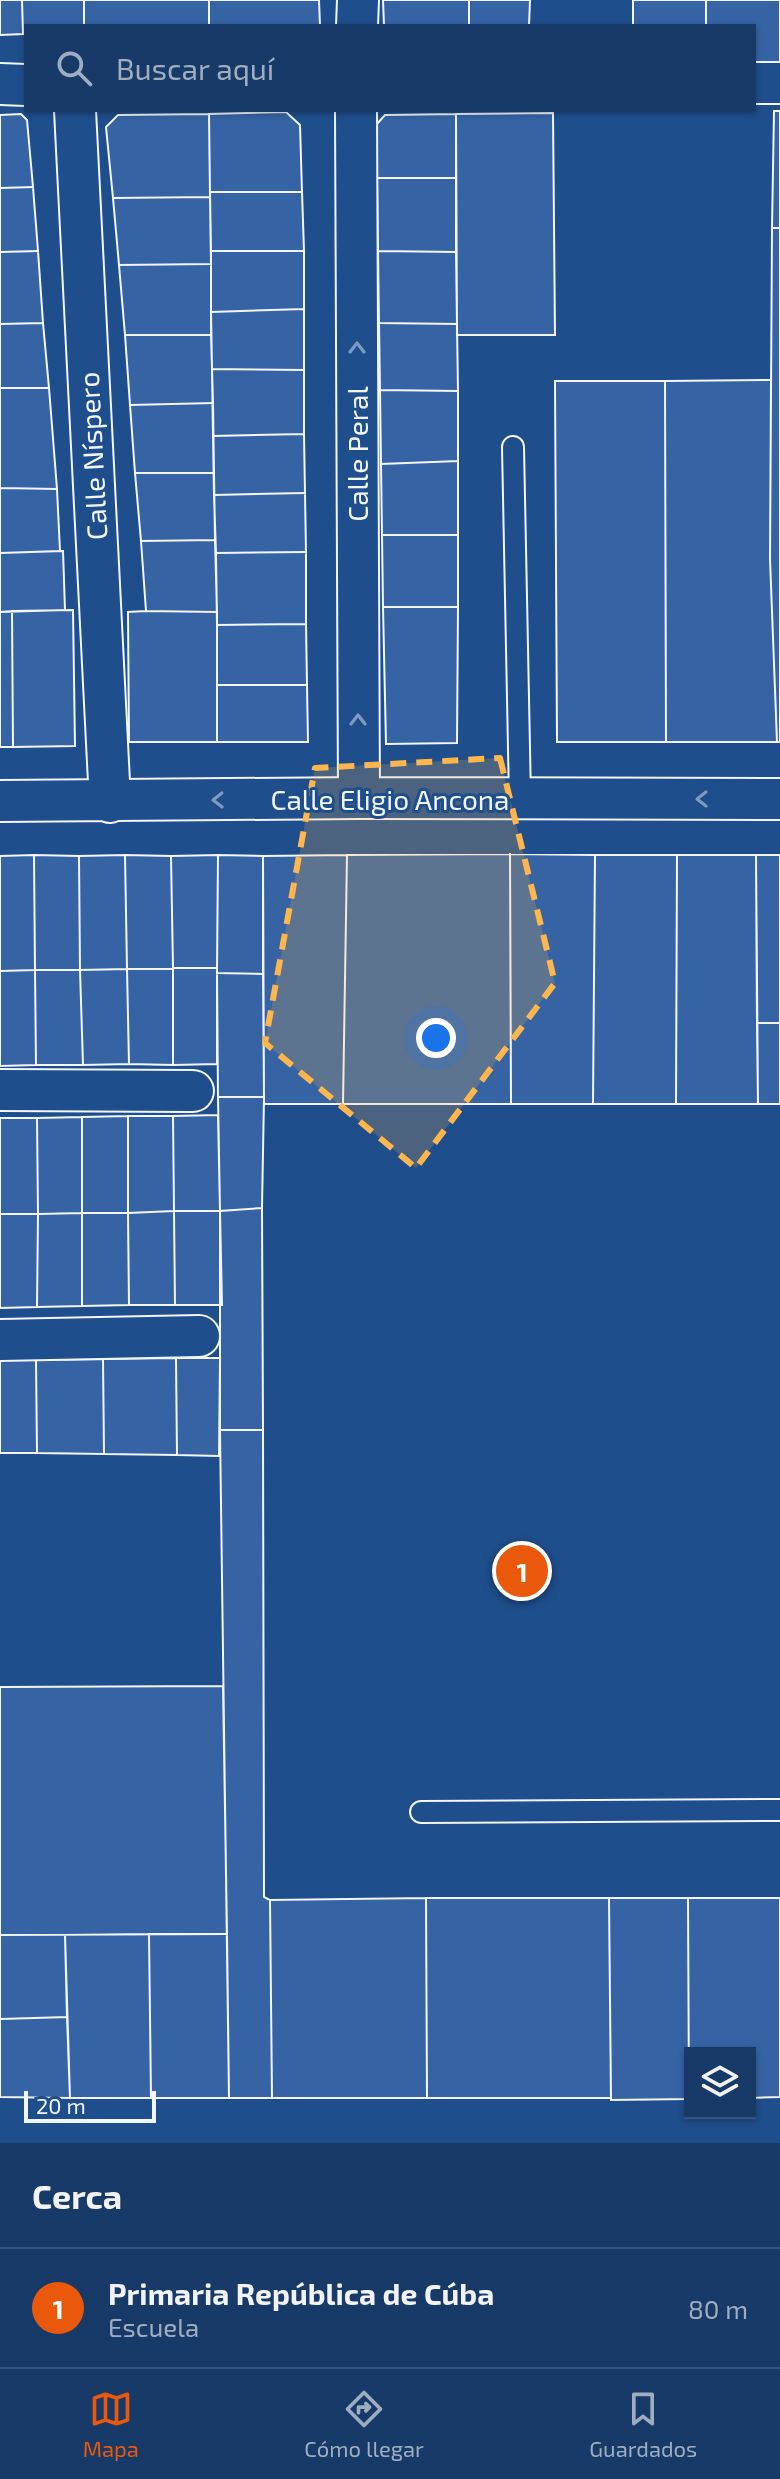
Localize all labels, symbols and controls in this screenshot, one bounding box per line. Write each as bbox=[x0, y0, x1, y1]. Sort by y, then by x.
search box bbox=[24, 24, 756, 112]
icon: search bbox=[52, 46, 96, 90]
text: Buscar aquí bbox=[116, 50, 274, 86]
one-way arrow bbox=[348, 341, 366, 354]
street label: Calle Níspero bbox=[71, 371, 113, 541]
street label: Calle Peral bbox=[340, 386, 374, 522]
one-way arrow bbox=[350, 713, 367, 726]
street label: Calle Eligio Ancona bbox=[271, 782, 509, 816]
one-way arrow bbox=[695, 790, 708, 807]
one-way arrow bbox=[211, 792, 224, 809]
your location bbox=[416, 1018, 456, 1058]
pin: 1 bbox=[496, 1541, 548, 1601]
map controls bbox=[684, 2047, 756, 2119]
button: layers bbox=[684, 2047, 756, 2119]
scale bar bbox=[24, 2087, 156, 2123]
text: 20 m bbox=[36, 2092, 86, 2118]
text: Cerca bbox=[32, 2175, 122, 2216]
text: Primaria República de Cúba bbox=[108, 2275, 494, 2311]
text: 1 bbox=[52, 2293, 64, 2324]
text: 80 m bbox=[688, 2293, 748, 2324]
text: Escuela bbox=[108, 2311, 199, 2342]
tab: Mapa bbox=[83, 2387, 139, 2461]
tab: Cómo llegar bbox=[304, 2387, 424, 2461]
tab: Guardados bbox=[589, 2387, 697, 2461]

